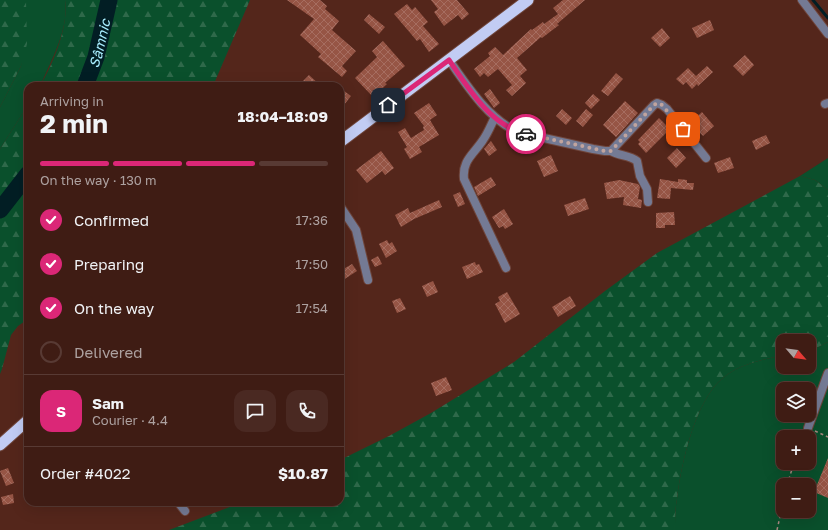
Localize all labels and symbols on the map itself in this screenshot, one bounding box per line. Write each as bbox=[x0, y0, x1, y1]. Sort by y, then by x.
water label: Sâmnic bbox=[84, 16, 113, 70]
pin bbox=[371, 88, 405, 122]
pin bbox=[666, 112, 700, 146]
courier bbox=[506, 114, 546, 154]
north arrow bbox=[776, 334, 816, 374]

